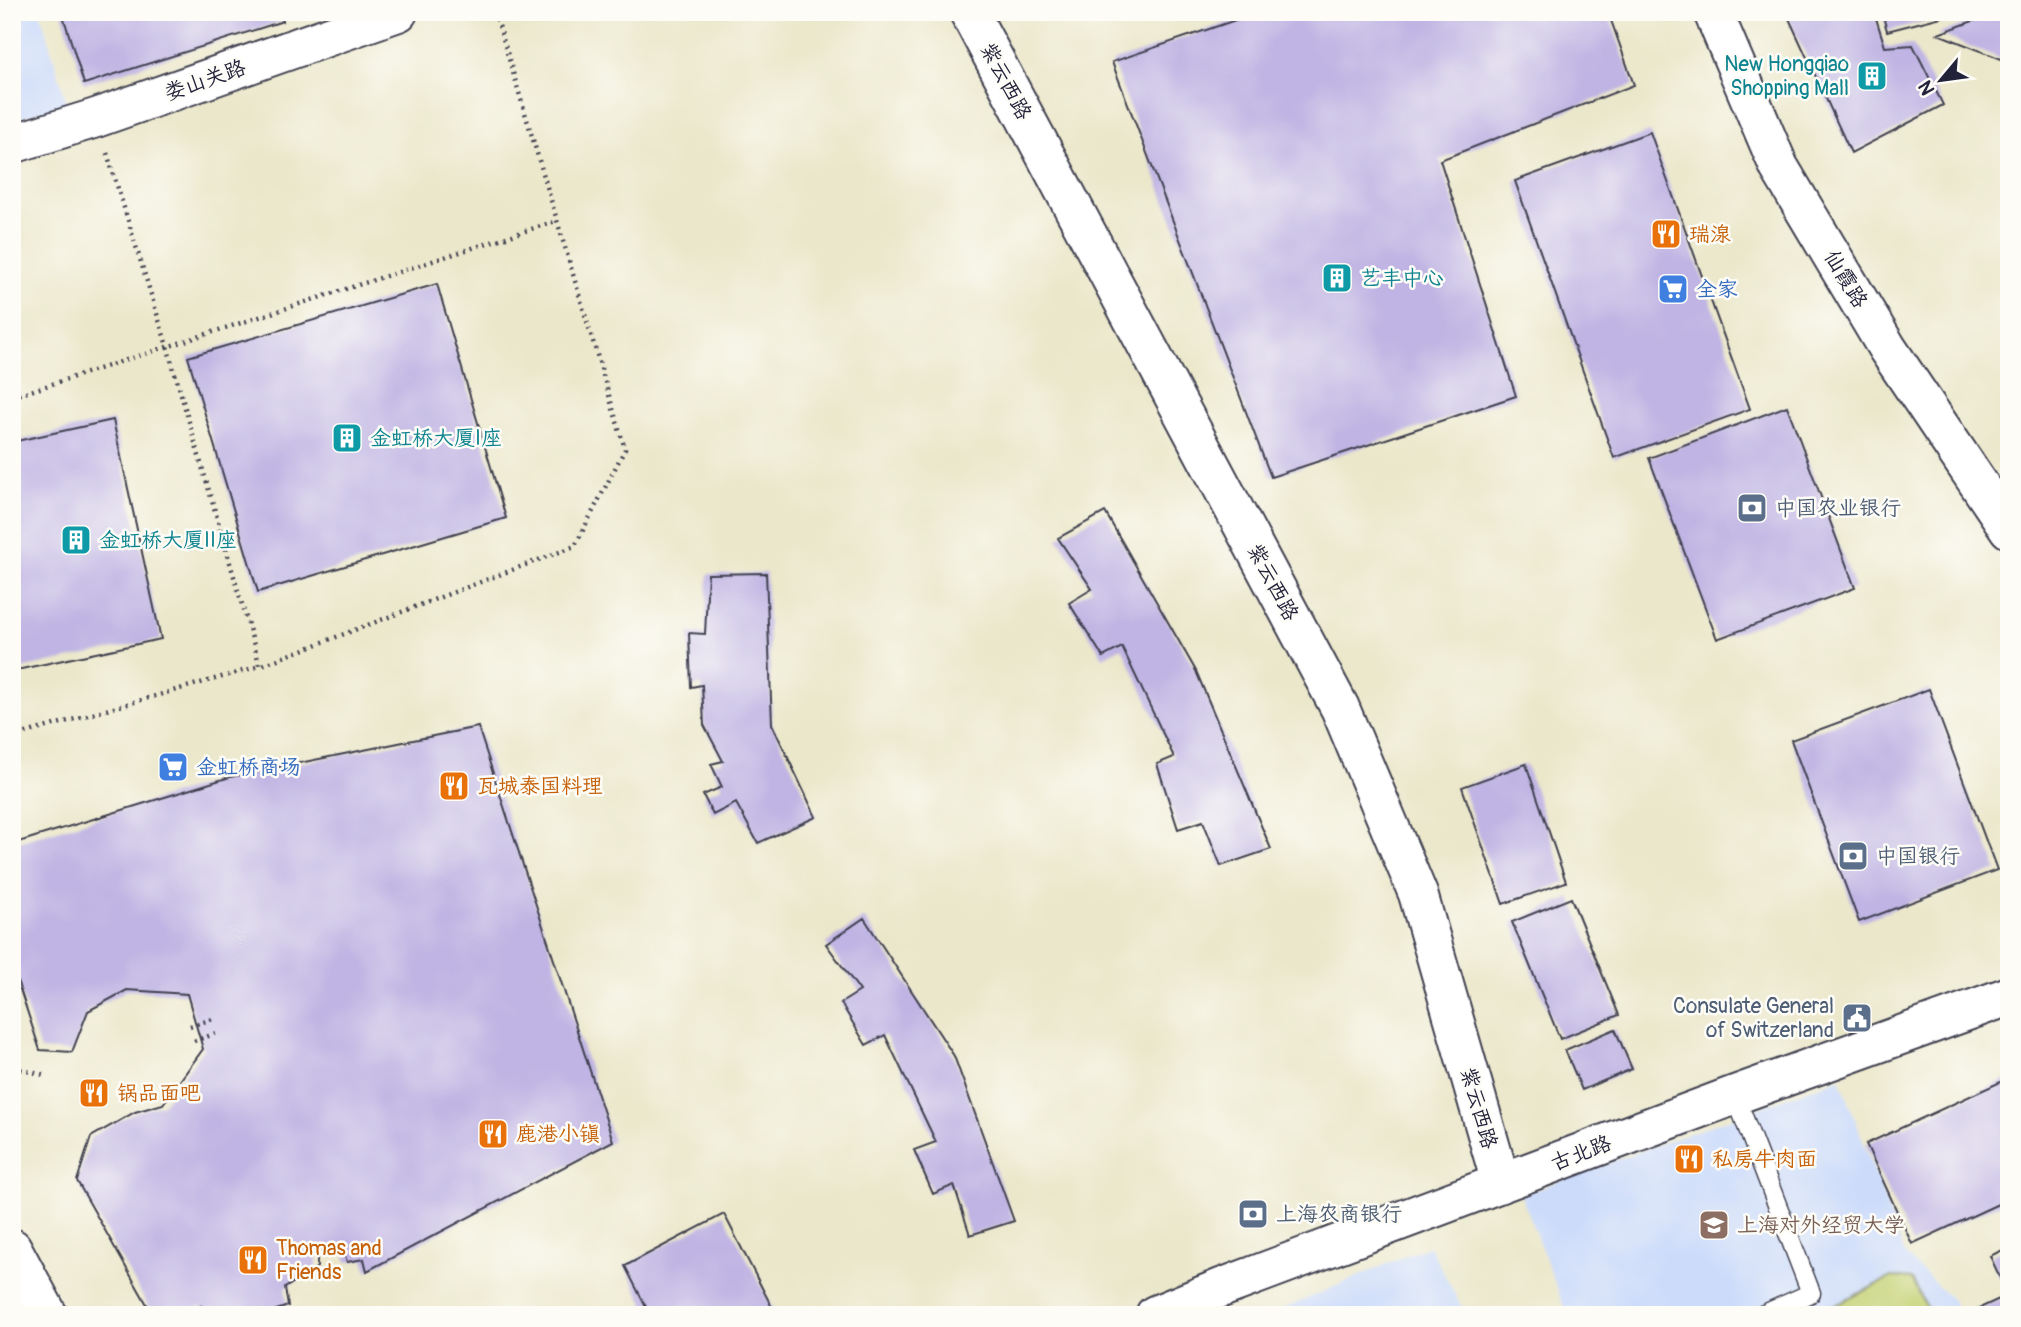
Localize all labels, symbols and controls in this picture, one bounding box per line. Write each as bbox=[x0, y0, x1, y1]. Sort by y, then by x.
street label: 紫云西路 bbox=[974, 38, 1037, 125]
north arrow bbox=[1906, 46, 1976, 116]
place label: New Hongqiao Shopping Mall bbox=[1724, 51, 1849, 102]
street label: 娄山关路 bbox=[161, 54, 249, 107]
building icon: New Hongqiao Shopping Mall bbox=[1855, 59, 1889, 93]
text: N bbox=[1913, 76, 1941, 99]
restaurant icon: 瑞湶 bbox=[1649, 217, 1683, 251]
place label: 瑞湶 bbox=[1689, 221, 1731, 248]
street label: 仙霞路 bbox=[1818, 245, 1873, 313]
building icon: 艺丰中心 bbox=[1320, 261, 1354, 295]
place label: 艺丰中心 bbox=[1360, 265, 1444, 292]
supermarket icon: 全家 bbox=[1656, 272, 1690, 306]
place label: 全家 bbox=[1696, 276, 1738, 303]
building icon: 金虹桥大厦I座 bbox=[330, 421, 364, 455]
place label: 金虹桥大厦I座 bbox=[370, 425, 502, 452]
bank icon: 中国农业银行 bbox=[1735, 491, 1769, 525]
place label: 中国农业银行 bbox=[1775, 495, 1901, 522]
building icon: 金虹桥大厦II座 bbox=[59, 523, 93, 557]
place label: 金虹桥大厦II座 bbox=[99, 527, 237, 554]
street label: 紫云西路 bbox=[1241, 539, 1304, 626]
supermarket icon: 金虹桥商场 bbox=[156, 750, 190, 784]
place label: 金虹桥商场 bbox=[196, 754, 301, 781]
restaurant icon: 瓦城泰国料理 bbox=[437, 769, 471, 803]
place label: 瓦城泰国料理 bbox=[477, 773, 603, 800]
bank icon: 中国银行 bbox=[1836, 839, 1870, 873]
place label: 中国银行 bbox=[1876, 843, 1960, 870]
place label: Consulate General of Switzerland bbox=[1673, 993, 1834, 1044]
public building icon: Consulate General of Switzerland bbox=[1840, 1001, 1874, 1035]
street label: 紫云西路 bbox=[1454, 1064, 1503, 1152]
restaurant icon: 锅品面吧 bbox=[77, 1076, 111, 1110]
place label: 锅品面吧 bbox=[117, 1080, 201, 1107]
restaurant icon: 鹿港小镇 bbox=[476, 1117, 510, 1151]
place label: 鹿港小镇 bbox=[516, 1121, 600, 1148]
street label: 古北路 bbox=[1547, 1130, 1615, 1177]
restaurant icon: 私房牛肉面 bbox=[1672, 1142, 1706, 1176]
place label: 私房牛肉面 bbox=[1712, 1146, 1817, 1173]
bank icon: 上海农商银行 bbox=[1236, 1197, 1270, 1231]
place label: 上海农商银行 bbox=[1276, 1201, 1402, 1228]
school or university icon: 上海对外经贸大学 bbox=[1697, 1208, 1731, 1242]
place label: 上海对外经贸大学 bbox=[1737, 1212, 1905, 1239]
place label: Thomas and Friends bbox=[276, 1235, 382, 1286]
restaurant icon: Thomas and Friends bbox=[236, 1243, 270, 1277]

